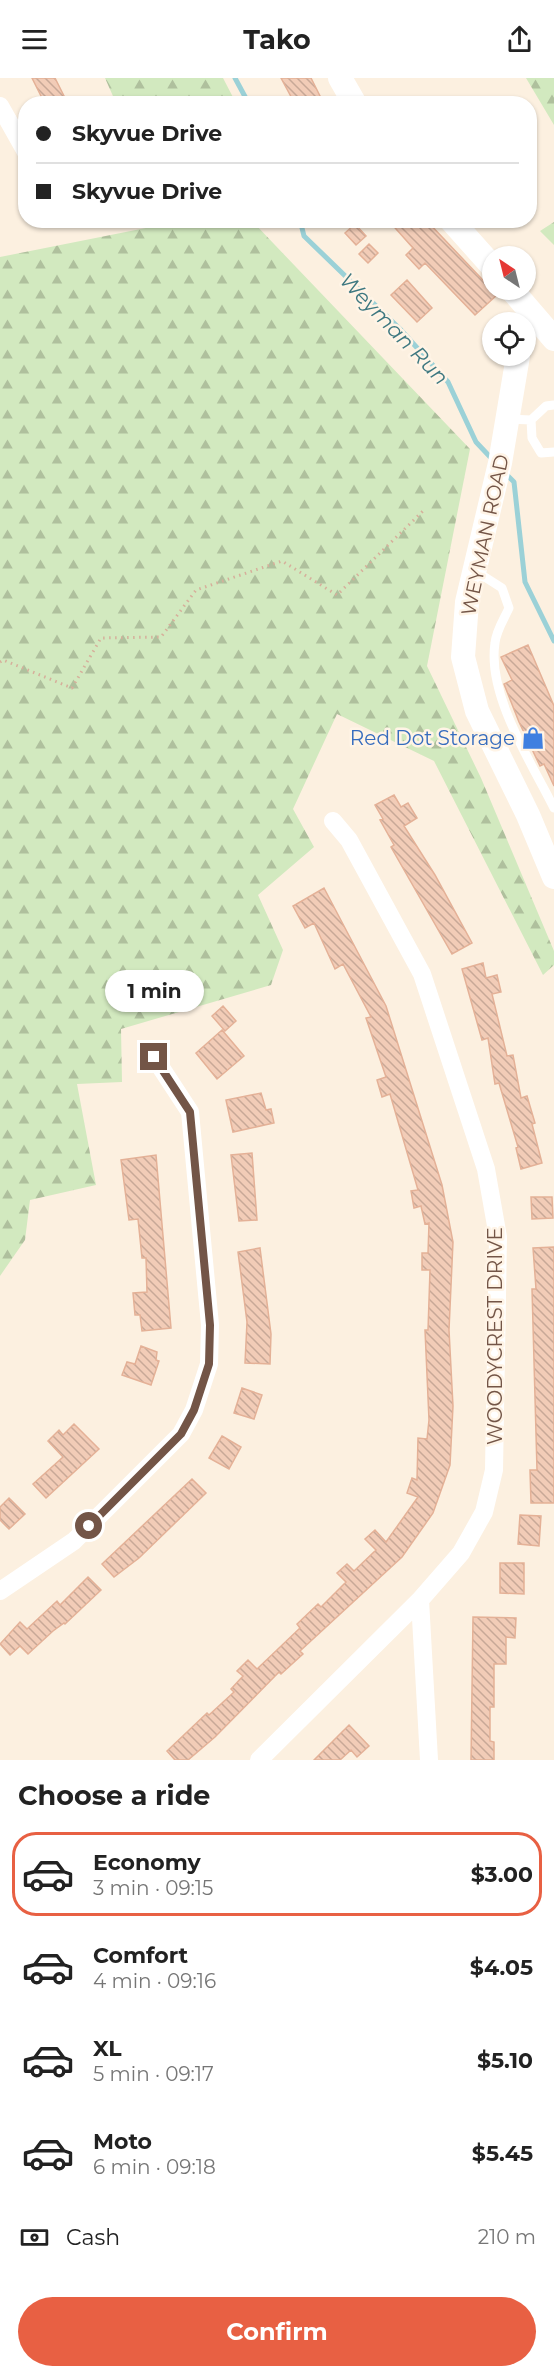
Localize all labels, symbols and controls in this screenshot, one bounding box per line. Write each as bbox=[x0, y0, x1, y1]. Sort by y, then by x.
icon: menu bbox=[18, 23, 51, 56]
text: Tako bbox=[243, 23, 311, 56]
icon: share bbox=[503, 23, 536, 56]
text: Skyvue Drive bbox=[72, 120, 222, 147]
text: Skyvue Drive bbox=[72, 178, 222, 205]
north arrow bbox=[482, 246, 536, 300]
map controls bbox=[482, 246, 536, 366]
water label: Weyman Run bbox=[335, 268, 454, 390]
button: locate bbox=[482, 312, 536, 366]
street label: WEYMAN ROAD bbox=[456, 452, 514, 618]
shop icon: Red Dot Storage bbox=[520, 725, 546, 751]
place label: Red Dot Storage bbox=[350, 726, 515, 750]
callout: 1 min bbox=[104, 970, 204, 1012]
text: 1 min bbox=[127, 979, 182, 1003]
route end bbox=[140, 1043, 167, 1070]
street label: WOODYCREST DRIVE bbox=[483, 1227, 507, 1445]
route start bbox=[75, 1512, 102, 1539]
text: Choose a ride bbox=[18, 1779, 210, 1812]
icon: car bbox=[21, 1847, 75, 1901]
text: Economy bbox=[93, 1849, 201, 1876]
text: $3.00 bbox=[471, 1861, 533, 1888]
text: 3 min · 09:15 bbox=[93, 1876, 213, 1900]
icon: car bbox=[21, 1940, 75, 1994]
text: Comfort bbox=[93, 1942, 188, 1969]
text: $4.05 bbox=[470, 1954, 533, 1981]
text: 4 min · 09:16 bbox=[93, 1969, 216, 1993]
icon: car bbox=[21, 2033, 75, 2087]
text: XL bbox=[93, 2035, 122, 2062]
text: $5.10 bbox=[477, 2047, 533, 2074]
text: 5 min · 09:17 bbox=[93, 2062, 214, 2086]
icon: car bbox=[21, 2126, 75, 2180]
text: Moto bbox=[93, 2128, 152, 2155]
text: $5.45 bbox=[472, 2140, 533, 2167]
text: 6 min · 09:18 bbox=[93, 2155, 216, 2179]
icon: cash bbox=[18, 2221, 51, 2254]
text: Cash bbox=[66, 2224, 120, 2251]
text: 210 m bbox=[478, 2225, 536, 2249]
button: Confirm bbox=[18, 2297, 536, 2366]

